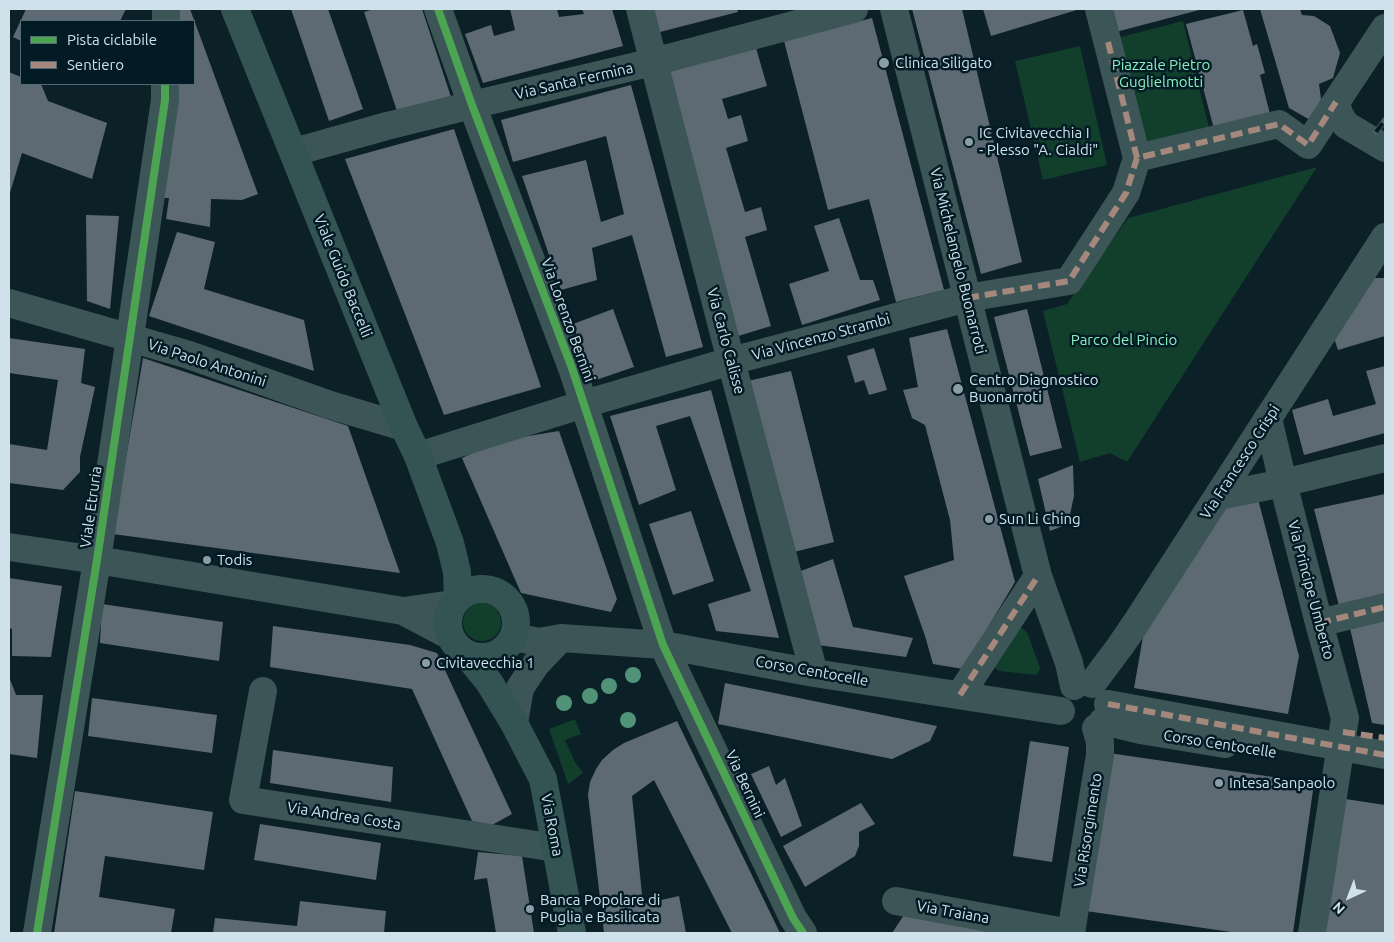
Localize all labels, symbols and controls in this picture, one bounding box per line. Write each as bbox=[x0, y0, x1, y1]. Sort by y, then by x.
legend bbox=[20, 20, 195, 85]
text: Pista ciclabile bbox=[67, 31, 157, 48]
place label: Clinica Siligato bbox=[895, 54, 992, 72]
text: Sentiero bbox=[67, 56, 124, 73]
marker: Clinica Siligato bbox=[877, 56, 891, 70]
park label: Piazzale Pietro Guglielmotti bbox=[1112, 56, 1210, 91]
street label: Via Santa Fermina bbox=[513, 59, 635, 103]
place label: IC Civitavecchia I - Plesso "A. Cialdi" bbox=[979, 124, 1098, 159]
marker: IC Civitavecchia I - Plesso "A. Cialdi" bbox=[963, 136, 975, 148]
street label: Via Michelangelo Buonarroti bbox=[926, 166, 990, 356]
street label: Viale Guido Baccelli bbox=[310, 212, 376, 340]
street label: Via Lorenzo Bernini bbox=[537, 256, 599, 384]
street label: Via Carlo Calisse bbox=[703, 286, 749, 396]
street label: Via Vincenzo Strambi bbox=[750, 310, 892, 364]
park label: Parco del Pincio bbox=[1071, 331, 1177, 349]
street label: Via Paolo Antonini bbox=[145, 335, 269, 391]
place label: Centro Diagnostico Buonarroti bbox=[969, 371, 1098, 406]
marker: Centro Diagnostico Buonarroti bbox=[951, 382, 965, 396]
street label: Via Francesco Crispi bbox=[1196, 401, 1284, 523]
street label: Viale Etruria bbox=[76, 465, 106, 549]
place label: Sun Li Ching bbox=[999, 510, 1081, 528]
marker: Sun Li Ching bbox=[983, 513, 995, 525]
street label: Via Principe Umberto bbox=[1284, 518, 1338, 662]
place label: Todis bbox=[217, 551, 252, 569]
marker: Todis bbox=[201, 554, 213, 566]
street label: Corso Centocelle bbox=[754, 652, 870, 690]
place label: Civitavecchia 1 bbox=[436, 654, 535, 672]
marker: Civitavecchia 1 bbox=[420, 657, 432, 669]
street label: Corso Centocelle bbox=[1162, 726, 1278, 762]
street label: Via Bernini bbox=[721, 747, 769, 821]
street label: Via Risorgimento bbox=[1070, 772, 1106, 888]
place label: Intesa Sanpaolo bbox=[1229, 774, 1335, 792]
marker: Intesa Sanpaolo bbox=[1213, 777, 1225, 789]
street label: Via Roma bbox=[537, 792, 567, 858]
street label: Via Andrea Costa bbox=[286, 798, 402, 834]
north arrow bbox=[1324, 872, 1374, 922]
place label: Banca Popolare di Puglia e Basilicata bbox=[540, 891, 660, 926]
street label: Via Traiana bbox=[915, 897, 991, 927]
text: N bbox=[1329, 899, 1348, 917]
marker: Banca Popolare di Puglia e Basilicata bbox=[524, 903, 536, 915]

